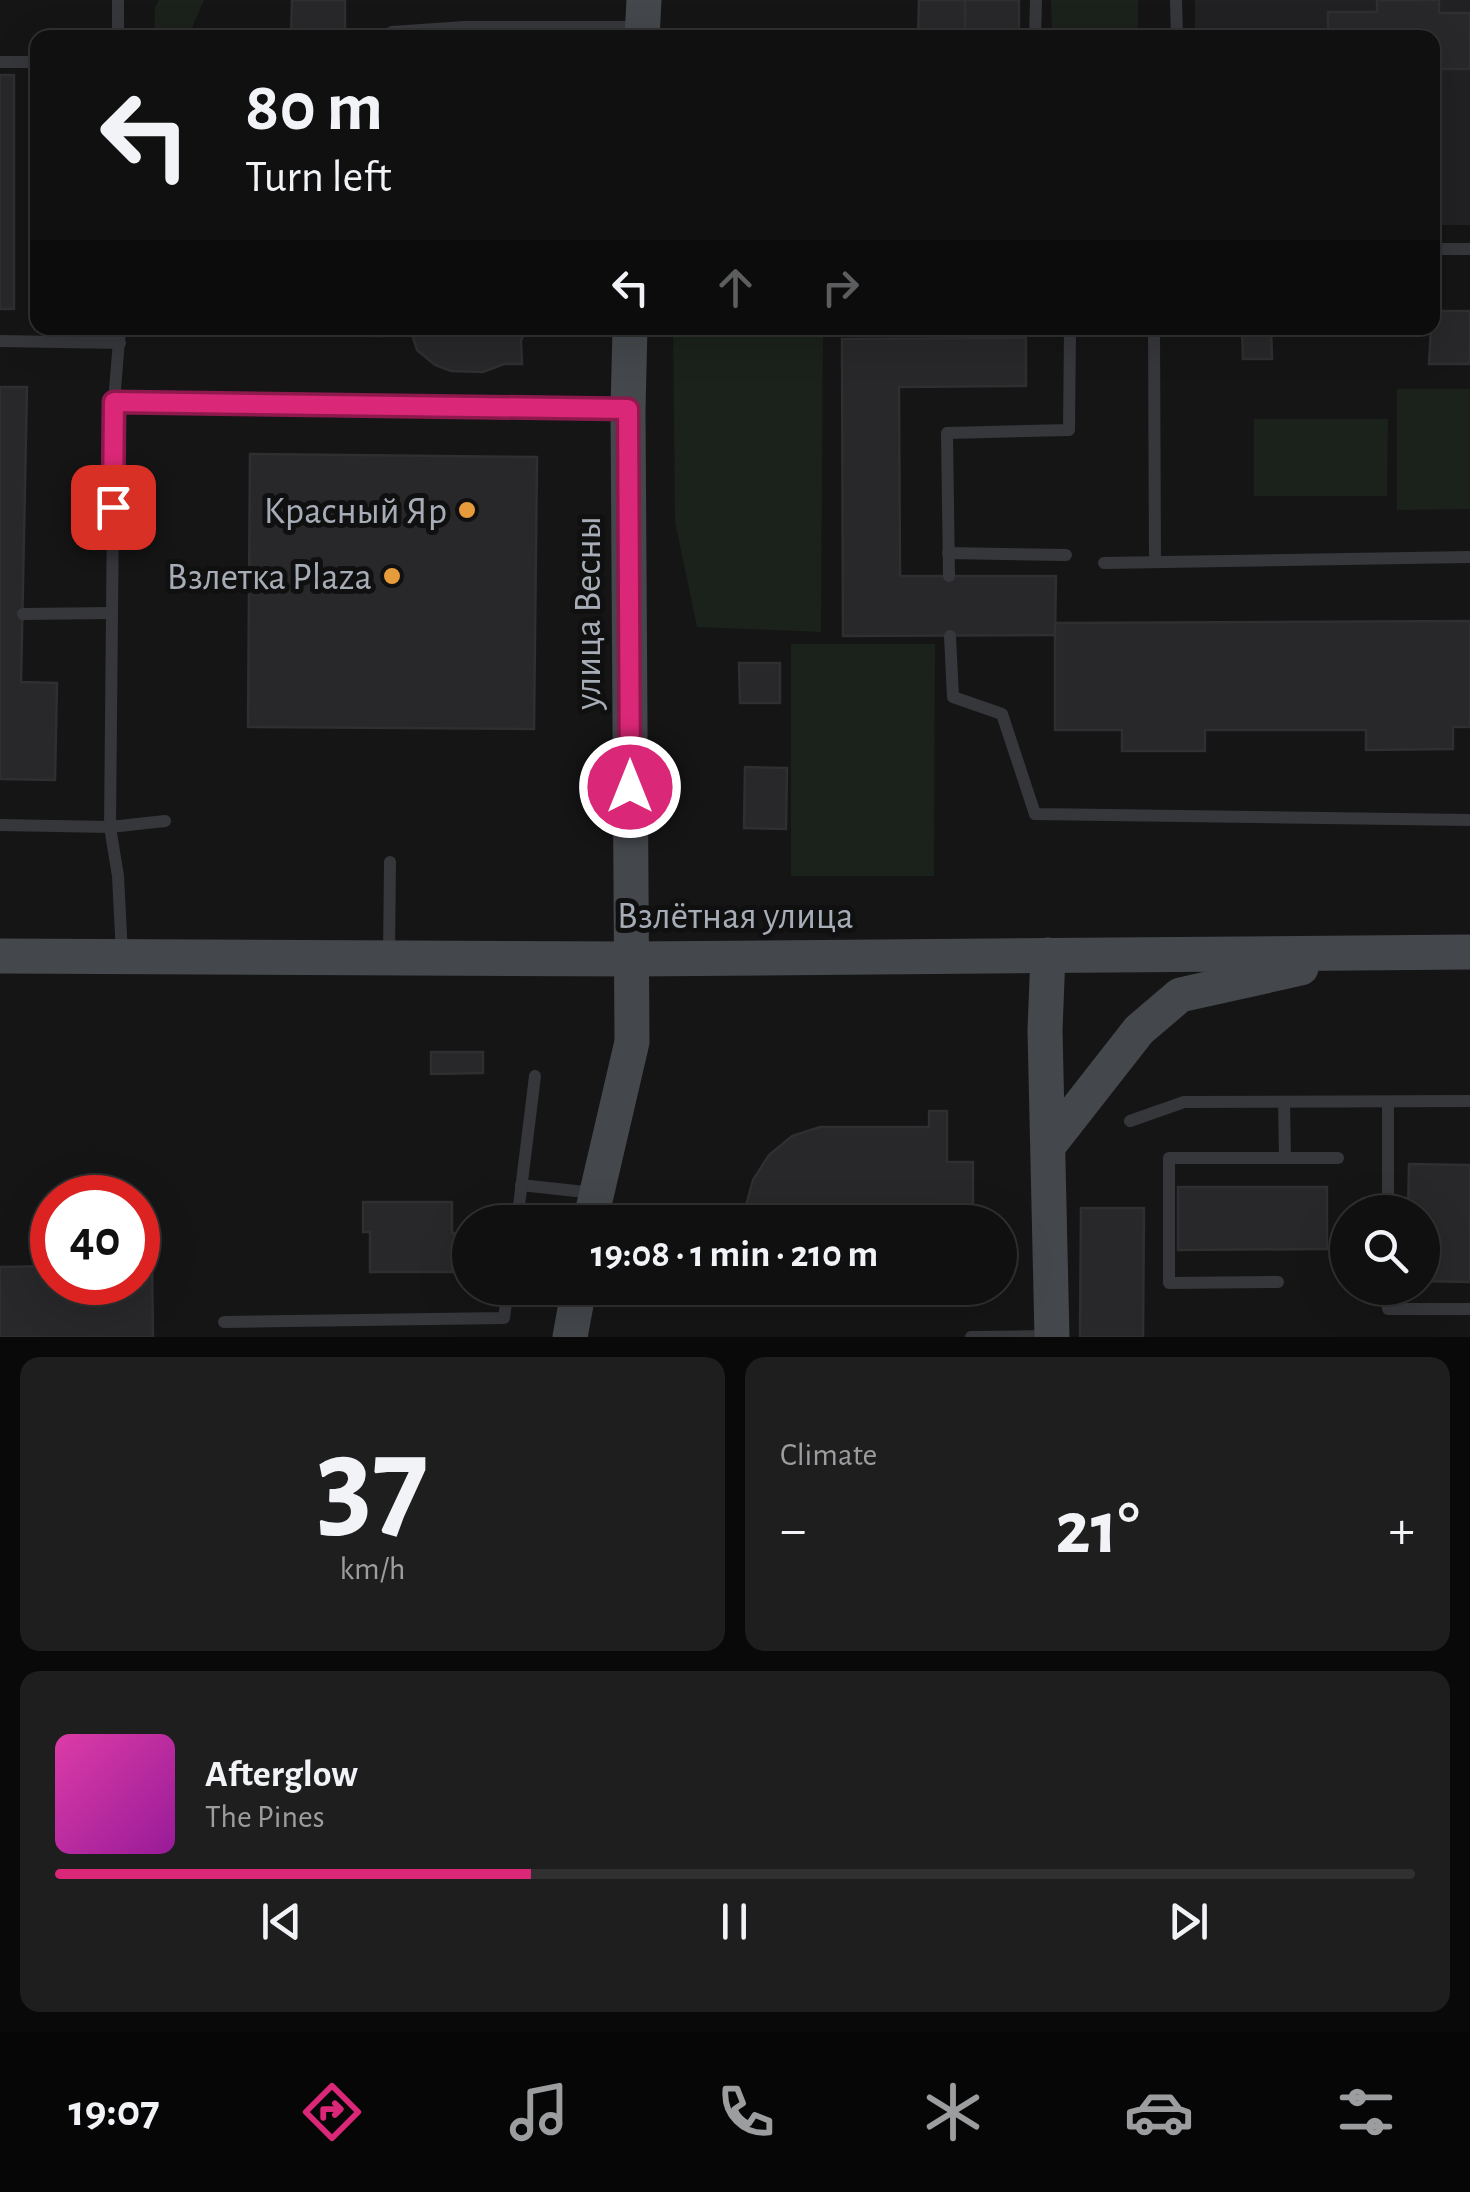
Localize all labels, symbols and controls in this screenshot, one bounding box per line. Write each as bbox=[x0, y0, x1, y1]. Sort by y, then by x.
icon: left bbox=[80, 70, 210, 200]
text: 80 m bbox=[245, 73, 383, 143]
text: Turn left bbox=[245, 155, 392, 200]
icon: left bbox=[603, 260, 658, 315]
icon: ahead bbox=[708, 260, 763, 315]
icon: right bbox=[813, 260, 868, 315]
pin bbox=[71, 465, 156, 550]
icon: arrive bbox=[86, 480, 141, 535]
place label: Красный Яр bbox=[263, 493, 447, 531]
marker: Красный Яр bbox=[456, 499, 478, 521]
street label: улица Весны bbox=[570, 516, 608, 711]
place label: Взлетка Plaza bbox=[166, 559, 372, 597]
marker: Взлетка Plaza bbox=[381, 565, 403, 587]
position arrow bbox=[578, 735, 682, 839]
street label: Взлётная улица bbox=[616, 898, 854, 936]
speed limit sign: 40 bbox=[30, 1175, 160, 1305]
map controls bbox=[1330, 1195, 1440, 1305]
button: search bbox=[1330, 1195, 1440, 1305]
text: 19:08 · 1 min · 210 m bbox=[591, 1236, 878, 1274]
text: 37 bbox=[316, 1420, 429, 1550]
text: Climate bbox=[780, 1439, 877, 1471]
text: 21° bbox=[1055, 1492, 1140, 1567]
text: − bbox=[780, 1503, 806, 1558]
text: + bbox=[1389, 1503, 1415, 1558]
text: km/h bbox=[339, 1553, 406, 1585]
text: Afterglow bbox=[205, 1756, 358, 1794]
text: The Pines bbox=[205, 1801, 325, 1833]
icon: previous bbox=[254, 1894, 309, 1949]
icon: pause bbox=[707, 1894, 762, 1949]
icon: next bbox=[1161, 1894, 1216, 1949]
icon: directions bbox=[297, 2077, 367, 2147]
icon: music bbox=[504, 2077, 574, 2147]
icon: phone bbox=[711, 2077, 781, 2147]
icon: climate bbox=[918, 2077, 988, 2147]
icon: car bbox=[1124, 2077, 1194, 2147]
icon: filters bbox=[1331, 2077, 1401, 2147]
text: 19:07 bbox=[68, 2089, 160, 2134]

